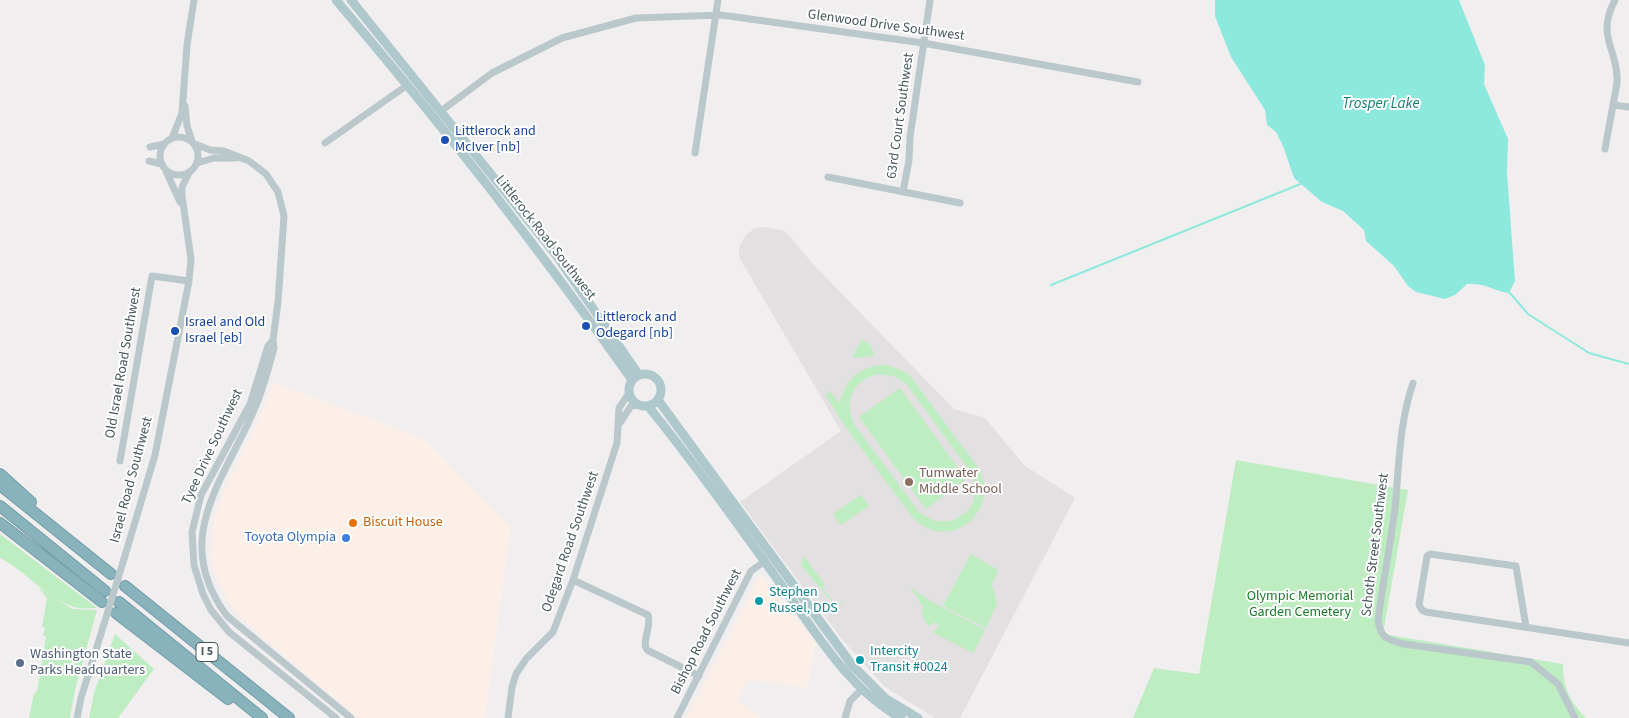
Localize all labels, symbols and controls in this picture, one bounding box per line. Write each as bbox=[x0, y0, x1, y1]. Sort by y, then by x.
street label: Glenwood Drive Southwest bbox=[807, 7, 965, 45]
street label: 63rd Court Southwest bbox=[884, 52, 918, 180]
water label: Trosper Lake bbox=[1342, 96, 1420, 114]
place label: Littlerock and McIver [nb] bbox=[455, 124, 536, 156]
marker: Littlerock and McIver [nb] bbox=[439, 134, 451, 146]
street label: Littlerock Road Southwest bbox=[491, 172, 599, 304]
street label: Old Israel Road Southwest bbox=[102, 286, 146, 440]
place label: Littlerock and Odegard [nb] bbox=[596, 310, 677, 342]
place label: Israel and Old Israel [eb] bbox=[185, 315, 265, 348]
marker: Littlerock and Odegard [nb] bbox=[580, 320, 592, 332]
marker: Israel and Old Israel [eb] bbox=[169, 325, 181, 337]
street label: Tyee Drive Southwest bbox=[179, 387, 247, 507]
street label: Israel Road Southwest bbox=[107, 415, 157, 545]
place label: Tumwater Middle School bbox=[919, 466, 1002, 498]
street label: Odegard Road Southwest bbox=[539, 469, 603, 615]
street label: Schoth Street Southwest bbox=[1359, 472, 1393, 618]
marker: Tumwater Middle School bbox=[903, 476, 915, 488]
place label: Biscuit House bbox=[363, 515, 443, 531]
marker: Biscuit House bbox=[347, 517, 359, 529]
place label: Toyota Olympia bbox=[244, 530, 336, 546]
marker: Toyota Olympia bbox=[340, 532, 352, 544]
street label: Bishop Road Southwest bbox=[668, 566, 746, 698]
place label: Stephen Russel, DDS bbox=[769, 585, 838, 618]
park label: Olympic Memorial Garden Cemetery bbox=[1247, 589, 1353, 622]
marker: Stephen Russel, DDS bbox=[753, 595, 765, 607]
road number: I 5 bbox=[196, 642, 218, 662]
place label: Intercity Transit #0024 bbox=[870, 644, 948, 676]
place label: Washington State Parks Headquarters bbox=[30, 647, 145, 680]
marker: Intercity Transit #0024 bbox=[854, 654, 866, 666]
marker: Washington State Parks Headquarters bbox=[14, 657, 26, 669]

